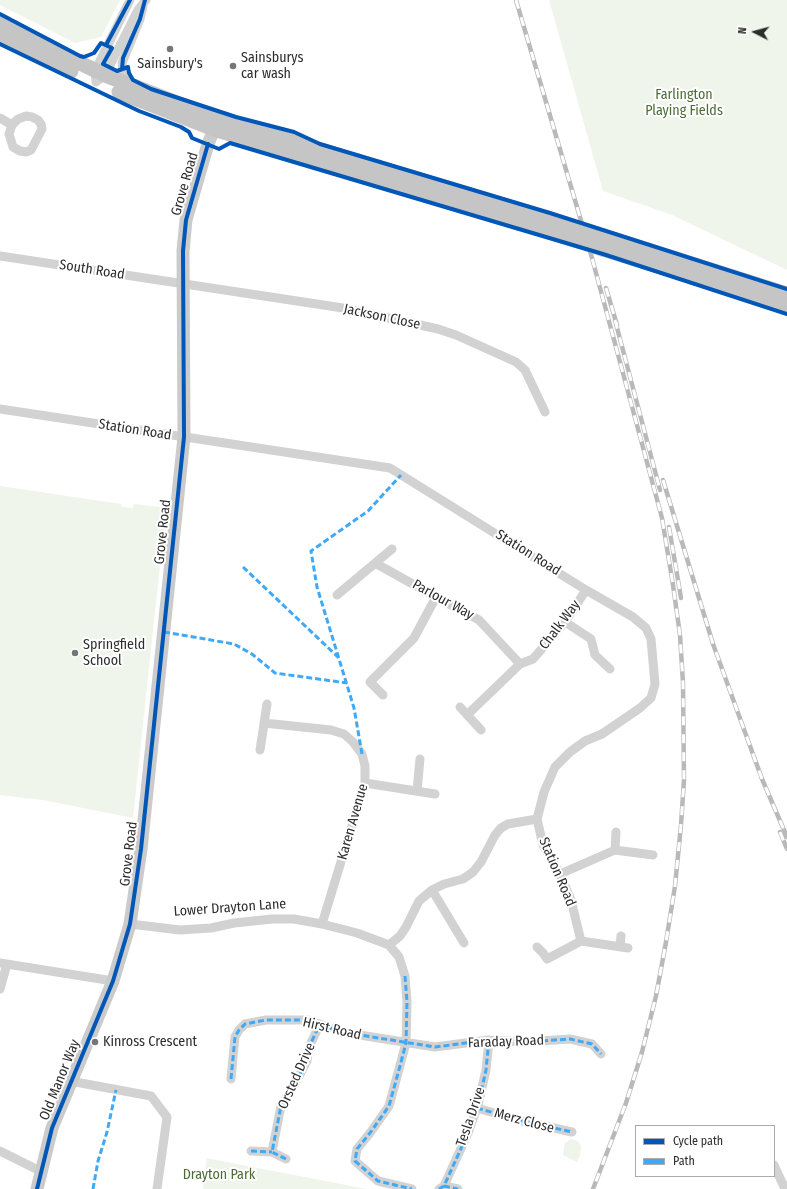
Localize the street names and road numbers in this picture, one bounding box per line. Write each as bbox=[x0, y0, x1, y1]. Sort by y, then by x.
street label: Grove Road bbox=[168, 150, 202, 218]
street label: South Road bbox=[58, 257, 126, 283]
street label: Jackson Close bbox=[342, 301, 422, 333]
street label: Station Road bbox=[97, 416, 173, 444]
street label: Grove Road bbox=[151, 499, 175, 565]
street label: Station Road bbox=[492, 526, 564, 580]
street label: Parlour Way bbox=[409, 576, 477, 624]
street label: Chalk Way bbox=[536, 597, 584, 653]
street label: Karen Avenue bbox=[334, 782, 372, 862]
street label: Grove Road bbox=[117, 821, 141, 887]
street label: Station Road bbox=[535, 835, 579, 909]
street label: Lower Drayton Lane bbox=[173, 896, 287, 920]
street label: Hirst Road bbox=[301, 1014, 363, 1044]
street label: Faraday Road bbox=[468, 1032, 544, 1052]
street label: Old Manor Way bbox=[36, 1037, 84, 1123]
street label: Orsted Drive bbox=[275, 1040, 319, 1112]
street label: Tesla Drive bbox=[453, 1085, 489, 1149]
street label: Merz Close bbox=[492, 1105, 556, 1137]

